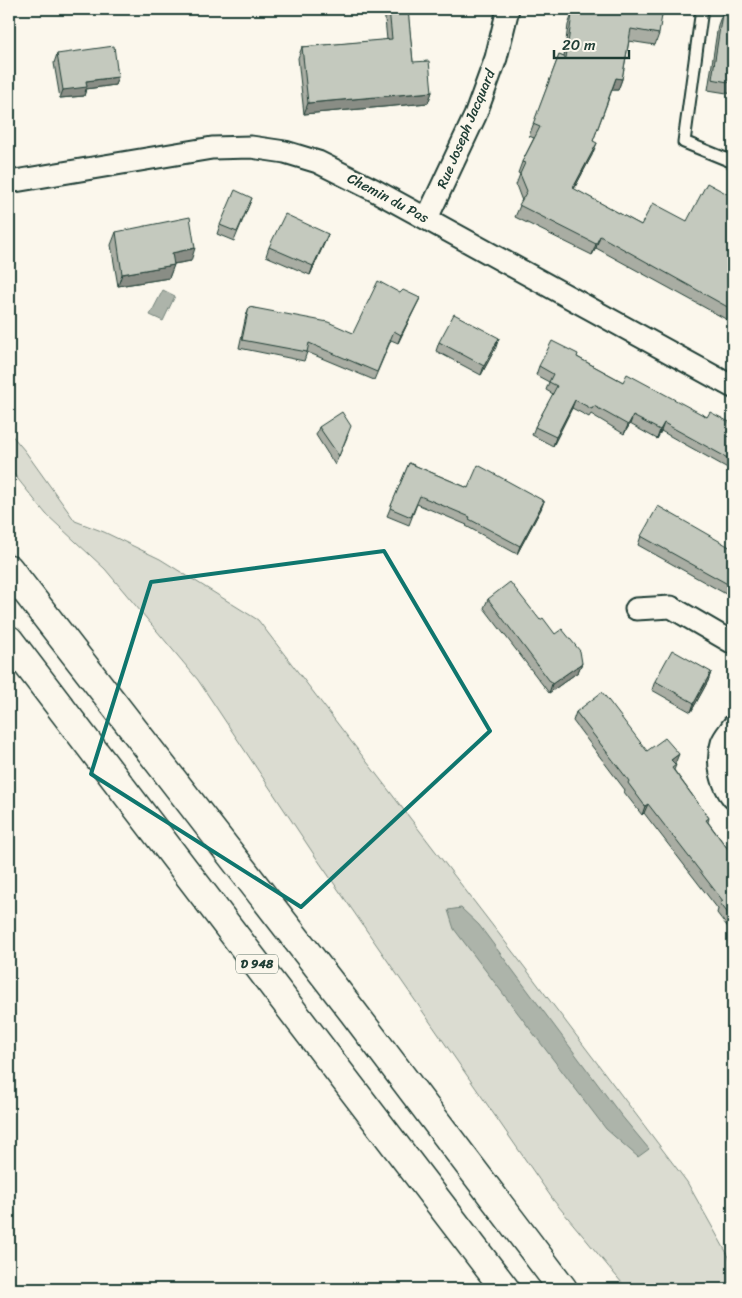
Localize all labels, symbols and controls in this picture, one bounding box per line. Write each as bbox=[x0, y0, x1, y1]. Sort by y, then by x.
scale bar bbox=[554, 28, 630, 60]
text: 20 m bbox=[562, 32, 596, 58]
street label: Rue Joseph Jacquard bbox=[430, 64, 503, 193]
street label: Chemin du Pas bbox=[343, 166, 434, 230]
road number: D 948 bbox=[236, 954, 278, 974]

